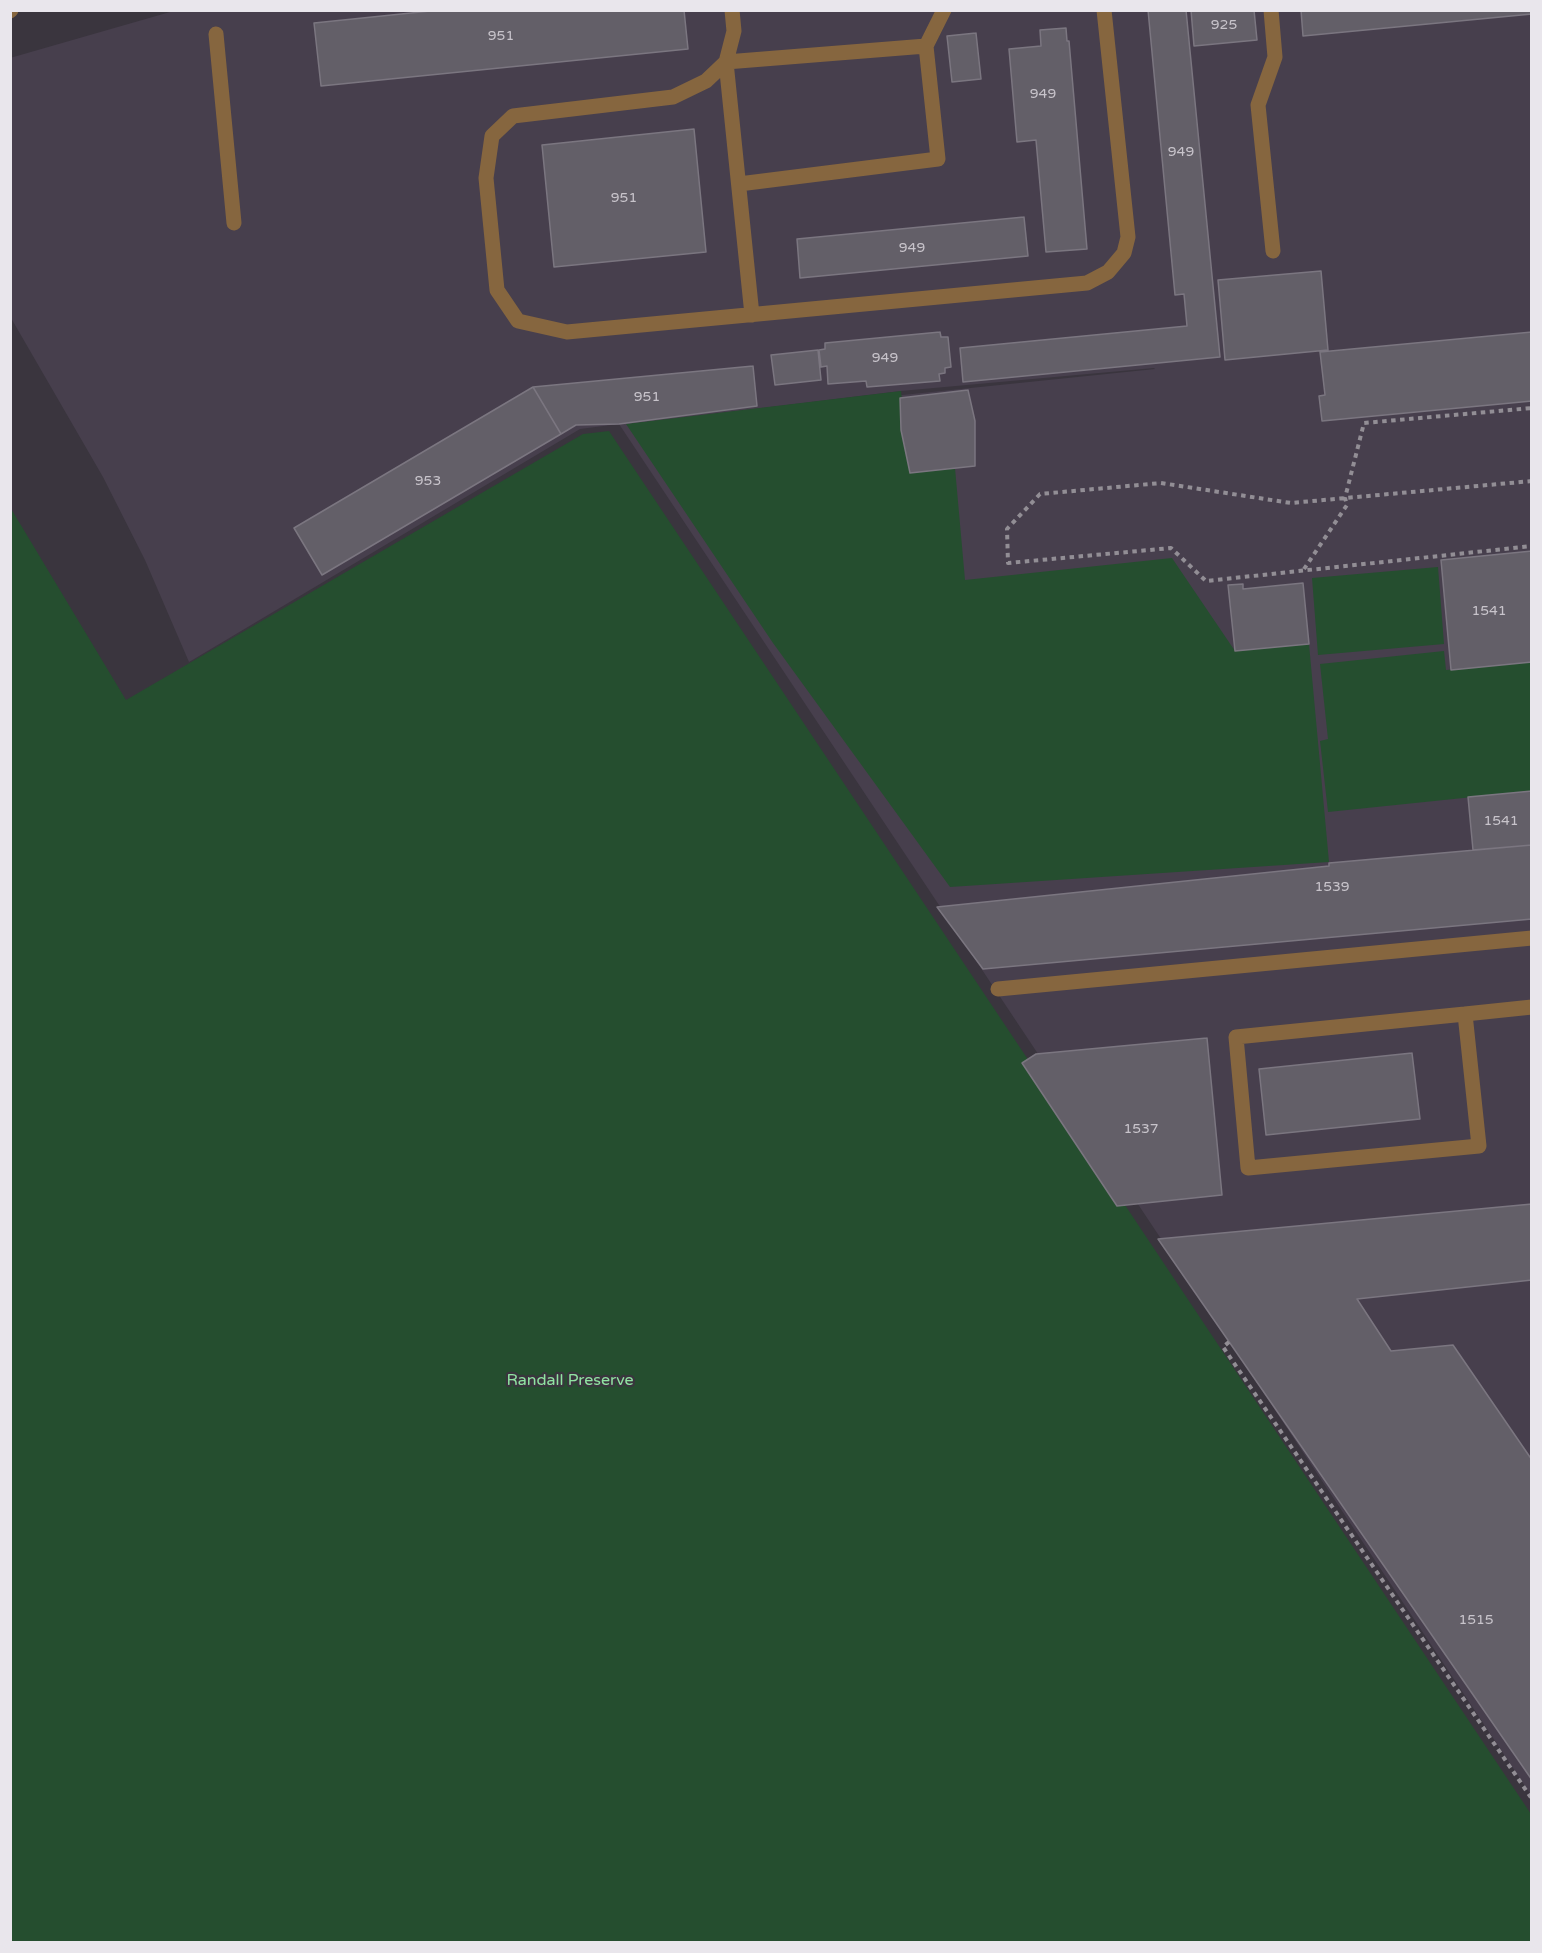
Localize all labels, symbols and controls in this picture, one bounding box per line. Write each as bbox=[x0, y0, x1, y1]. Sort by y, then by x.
house number: 925 bbox=[1211, 17, 1237, 33]
house number: 951 bbox=[488, 28, 514, 44]
house number: 949 bbox=[1030, 86, 1056, 102]
house number: 949 bbox=[1168, 144, 1194, 160]
house number: 951 bbox=[611, 190, 637, 206]
house number: 949 bbox=[899, 240, 925, 256]
house number: 949 bbox=[872, 350, 898, 366]
house number: 951 bbox=[634, 389, 660, 405]
house number: 953 bbox=[415, 473, 441, 489]
house number: 1541 bbox=[1471, 603, 1507, 619]
house number: 1541 bbox=[1483, 813, 1519, 829]
house number: 1539 bbox=[1314, 879, 1350, 895]
house number: 1537 bbox=[1123, 1121, 1159, 1137]
park label: Randall Preserve bbox=[506, 1371, 634, 1391]
house number: 1515 bbox=[1458, 1612, 1494, 1628]

